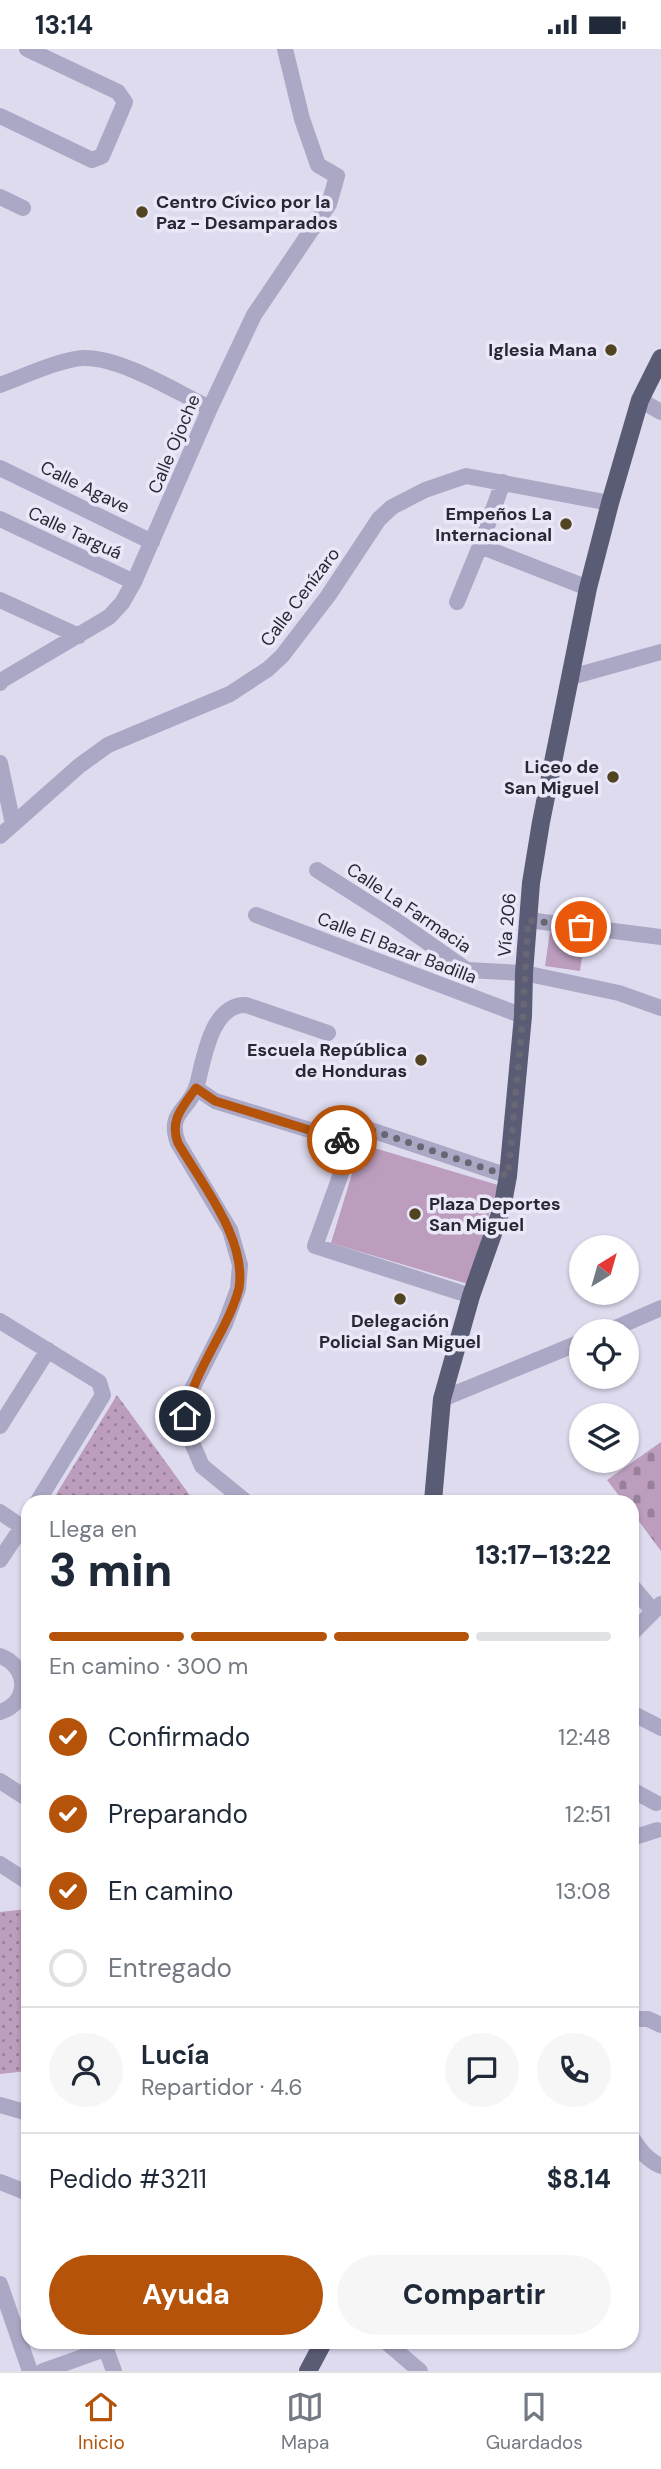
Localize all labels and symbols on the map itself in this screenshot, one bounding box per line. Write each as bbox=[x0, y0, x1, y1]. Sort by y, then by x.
place label: Centro Cívico por la Paz - Desamparados bbox=[156, 190, 338, 235]
marker: Centro Cívico por la Paz - Desamparados bbox=[134, 204, 150, 220]
place label: Iglesia Mana bbox=[488, 338, 597, 362]
marker: Iglesia Mana bbox=[603, 342, 619, 358]
street label: Calle Ojoche bbox=[142, 391, 206, 497]
street label: Calle Agave bbox=[36, 455, 134, 519]
street label: Calle Targuá bbox=[24, 501, 126, 565]
place label: Empeños La Internacional bbox=[435, 502, 552, 547]
marker: Empeños La Internacional bbox=[558, 516, 574, 532]
street label: Calle Cenízaro bbox=[255, 543, 345, 651]
place label: Liceo de San Miguel bbox=[504, 755, 599, 800]
marker: Liceo de San Miguel bbox=[605, 769, 621, 785]
street label: Calle La Farmacia bbox=[342, 857, 476, 959]
street label: Vía 206 bbox=[492, 892, 522, 958]
pin bbox=[551, 897, 611, 957]
street label: Calle El Bazar Badilla bbox=[314, 907, 480, 989]
place label: Escuela República de Honduras bbox=[247, 1038, 407, 1083]
marker: Escuela República de Honduras bbox=[413, 1052, 429, 1068]
courier bbox=[307, 1105, 377, 1175]
place label: Plaza Deportes San Miguel bbox=[429, 1192, 561, 1237]
marker: Plaza Deportes San Miguel bbox=[407, 1206, 423, 1222]
north arrow bbox=[569, 1235, 639, 1305]
marker: Delegación Policial San Miguel bbox=[392, 1291, 408, 1307]
place label: Delegación Policial San Miguel bbox=[319, 1309, 481, 1354]
pin bbox=[155, 1386, 215, 1446]

